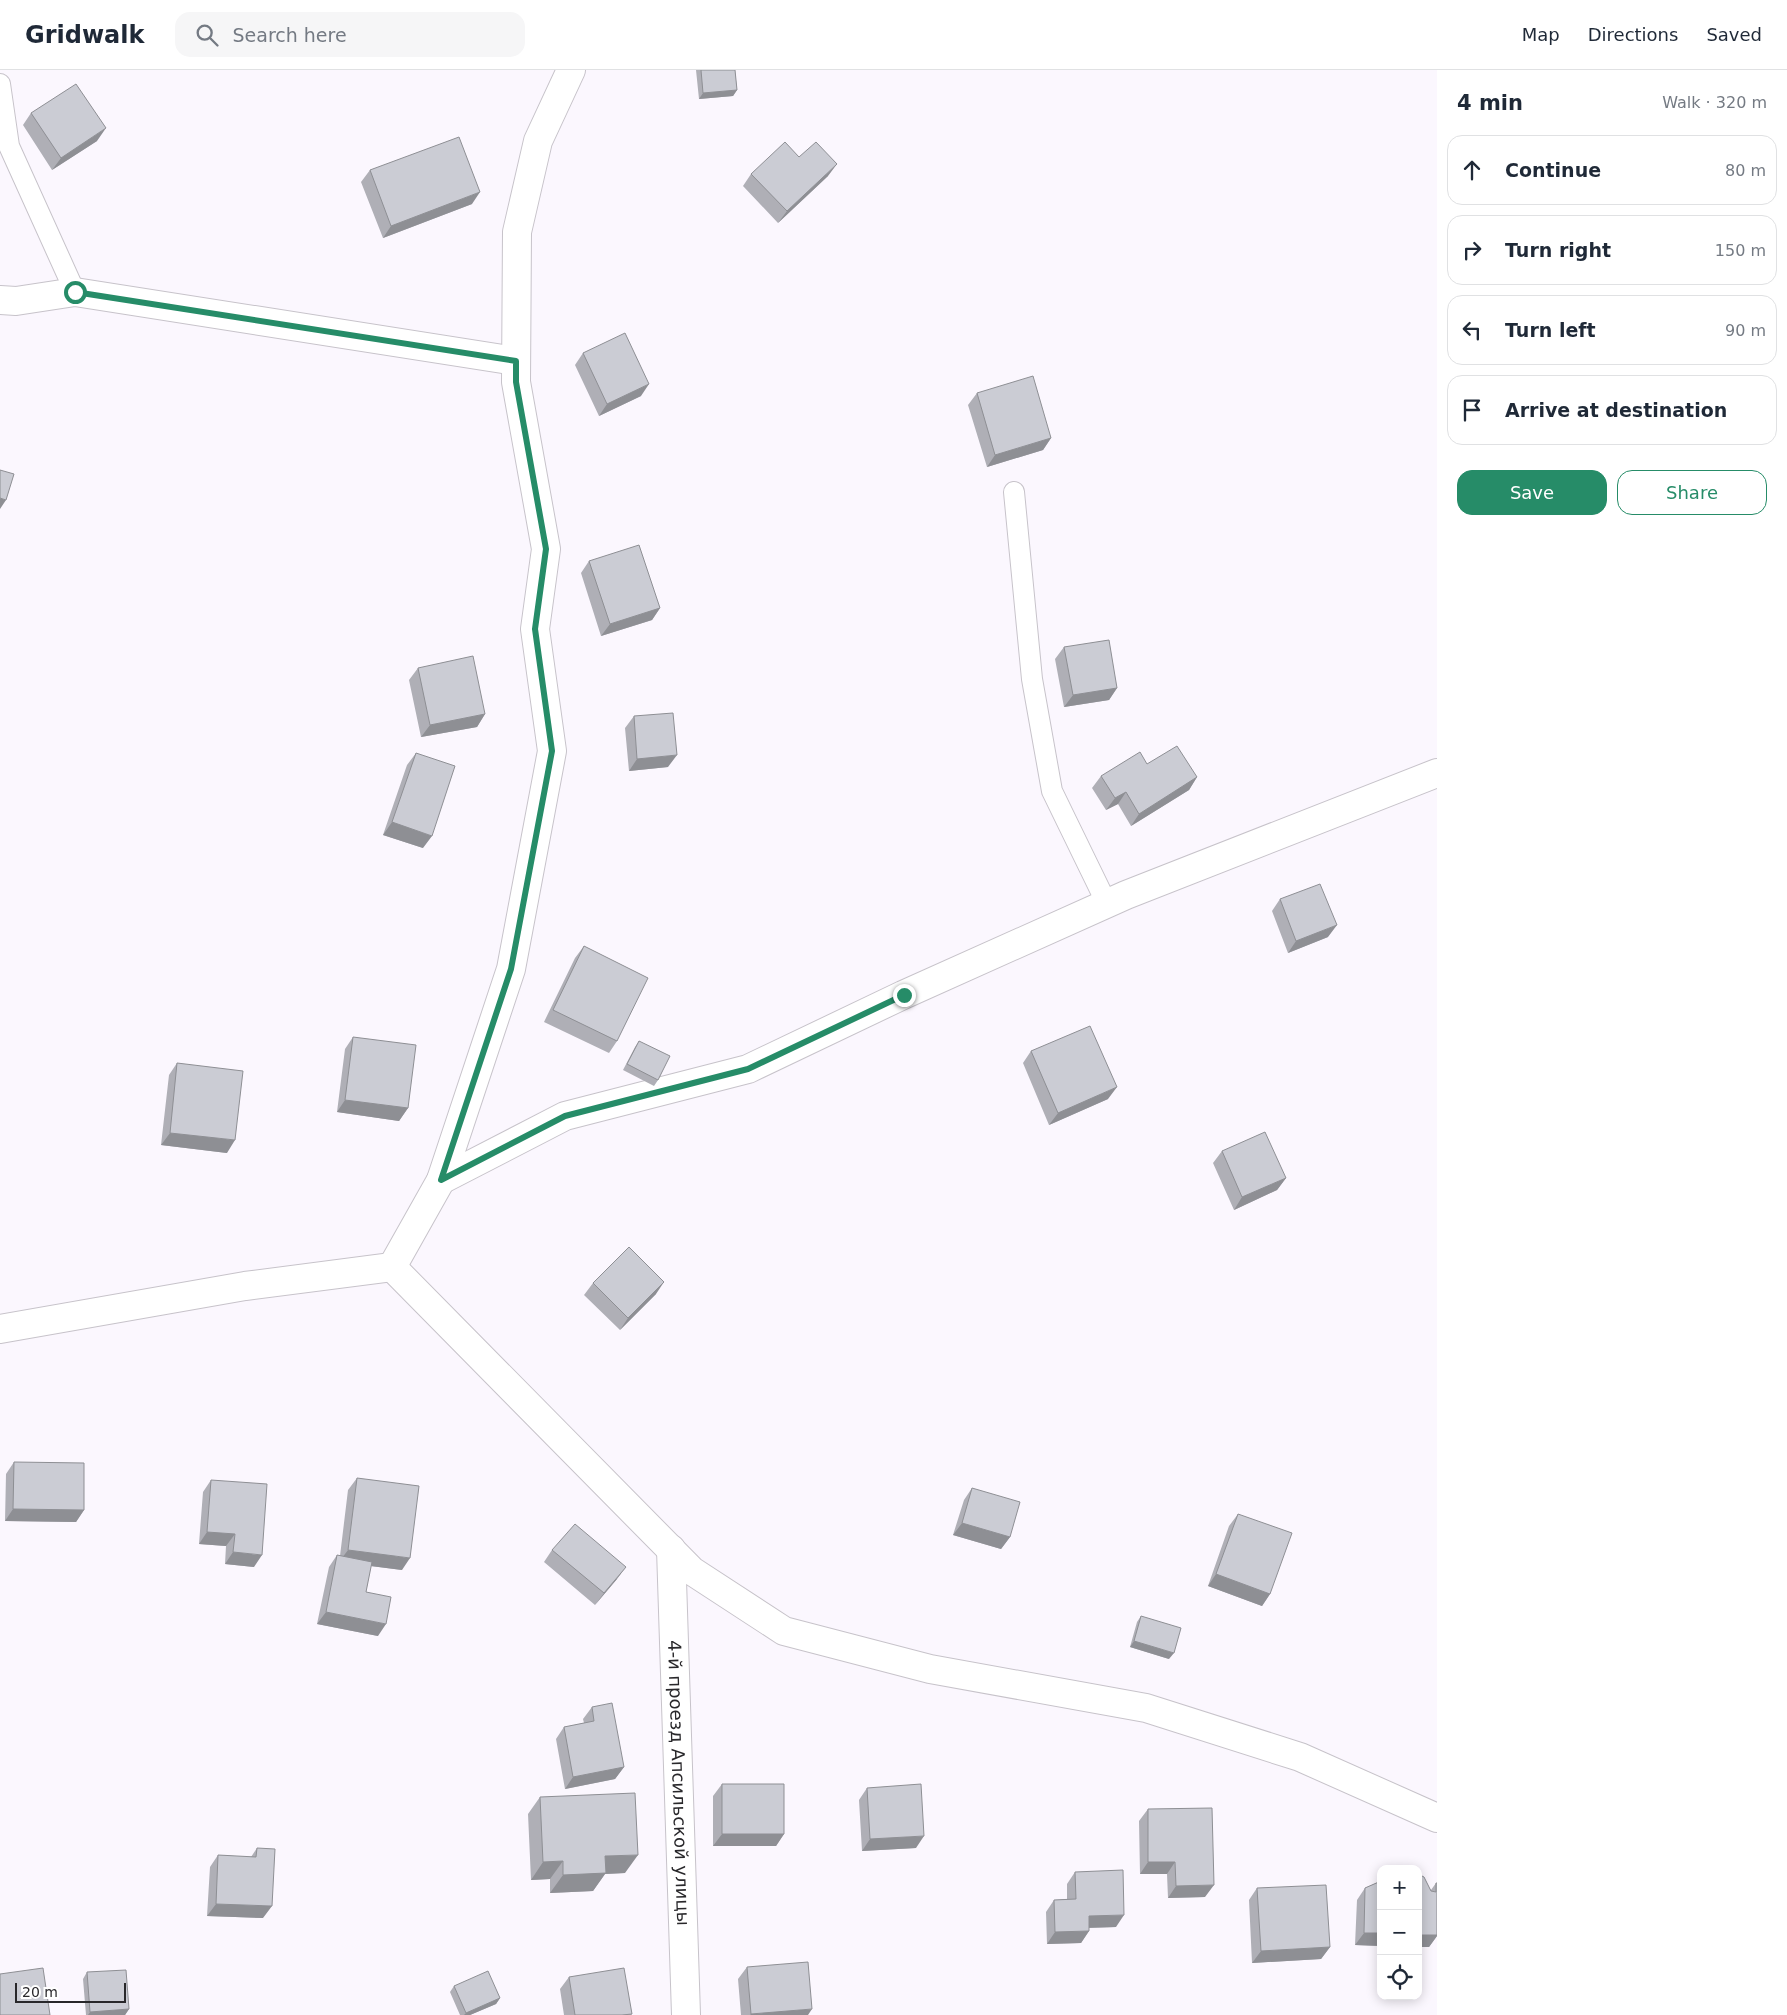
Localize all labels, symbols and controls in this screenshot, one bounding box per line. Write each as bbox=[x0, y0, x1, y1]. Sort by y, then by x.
search box bbox=[175, 12, 525, 57]
text: Gridwalk bbox=[25, 21, 145, 49]
icon: search bbox=[193, 21, 221, 49]
text: Search here bbox=[233, 24, 347, 46]
text: Map bbox=[1522, 24, 1560, 45]
text: Directions bbox=[1588, 24, 1678, 45]
text: Saved bbox=[1706, 24, 1762, 45]
text: 4 min bbox=[1457, 91, 1523, 115]
text: Walk · 320 m bbox=[1662, 93, 1767, 112]
icon: ahead bbox=[1458, 156, 1486, 184]
text: Continue bbox=[1505, 159, 1601, 181]
text: 80 m bbox=[1725, 161, 1766, 180]
icon: right bbox=[1458, 236, 1486, 264]
text: Turn right bbox=[1505, 239, 1611, 261]
text: 150 m bbox=[1715, 241, 1766, 260]
route start bbox=[64, 281, 87, 304]
icon: left bbox=[1458, 316, 1486, 344]
text: Turn left bbox=[1505, 319, 1596, 341]
text: 90 m bbox=[1725, 321, 1766, 340]
icon: arrive bbox=[1458, 396, 1486, 424]
text: Arrive at destination bbox=[1505, 399, 1727, 421]
button: Save bbox=[1457, 470, 1607, 515]
button: Share bbox=[1617, 470, 1767, 515]
route end bbox=[893, 984, 916, 1007]
street label: 4-й проезд Апсильской улицы bbox=[664, 1640, 694, 1926]
map controls bbox=[1377, 1865, 1422, 2000]
button: + bbox=[1377, 1865, 1422, 1910]
button: − bbox=[1377, 1910, 1422, 1955]
button: locate bbox=[1377, 1955, 1422, 2000]
scale bar bbox=[15, 1980, 126, 2003]
text: 20 m bbox=[22, 1984, 58, 2000]

